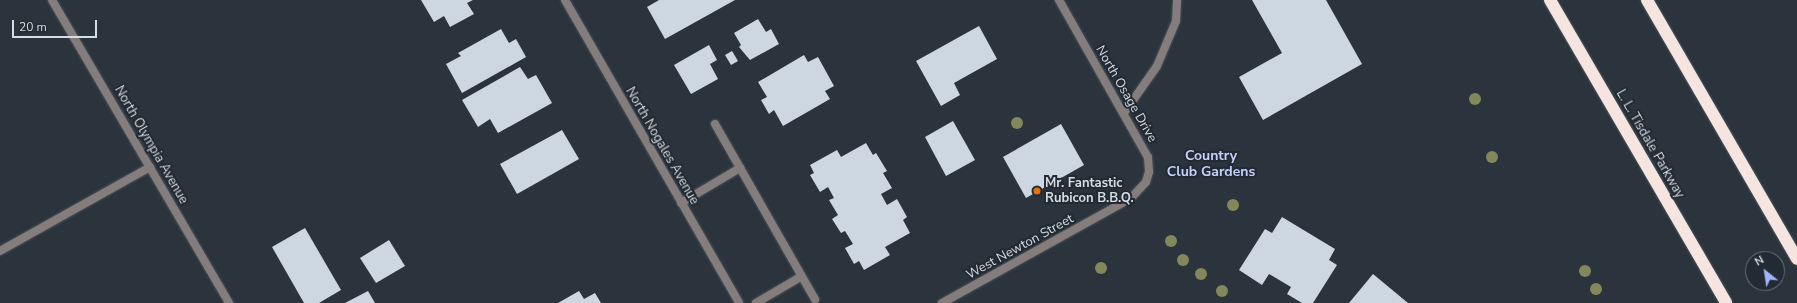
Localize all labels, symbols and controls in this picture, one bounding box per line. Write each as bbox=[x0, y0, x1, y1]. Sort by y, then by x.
scale bar bbox=[14, 12, 99, 38]
text: 20 m bbox=[19, 19, 47, 35]
street label: North Osage Drive bbox=[1092, 43, 1160, 145]
street label: North Olympia Avenue bbox=[111, 83, 191, 207]
street label: North Nogales Avenue bbox=[622, 85, 702, 207]
street label: L. L. Tisdale Parkway bbox=[1613, 87, 1687, 201]
district label: Country Club Gardens bbox=[1167, 148, 1255, 180]
place label: Mr. Fantastic Rubicon B.B.Q. bbox=[1045, 176, 1134, 207]
marker: Mr. Fantastic Rubicon B.B.Q. bbox=[1032, 186, 1042, 196]
street label: West Newton Street bbox=[964, 211, 1076, 283]
north arrow bbox=[1745, 251, 1785, 291]
text: N bbox=[1752, 252, 1767, 270]

